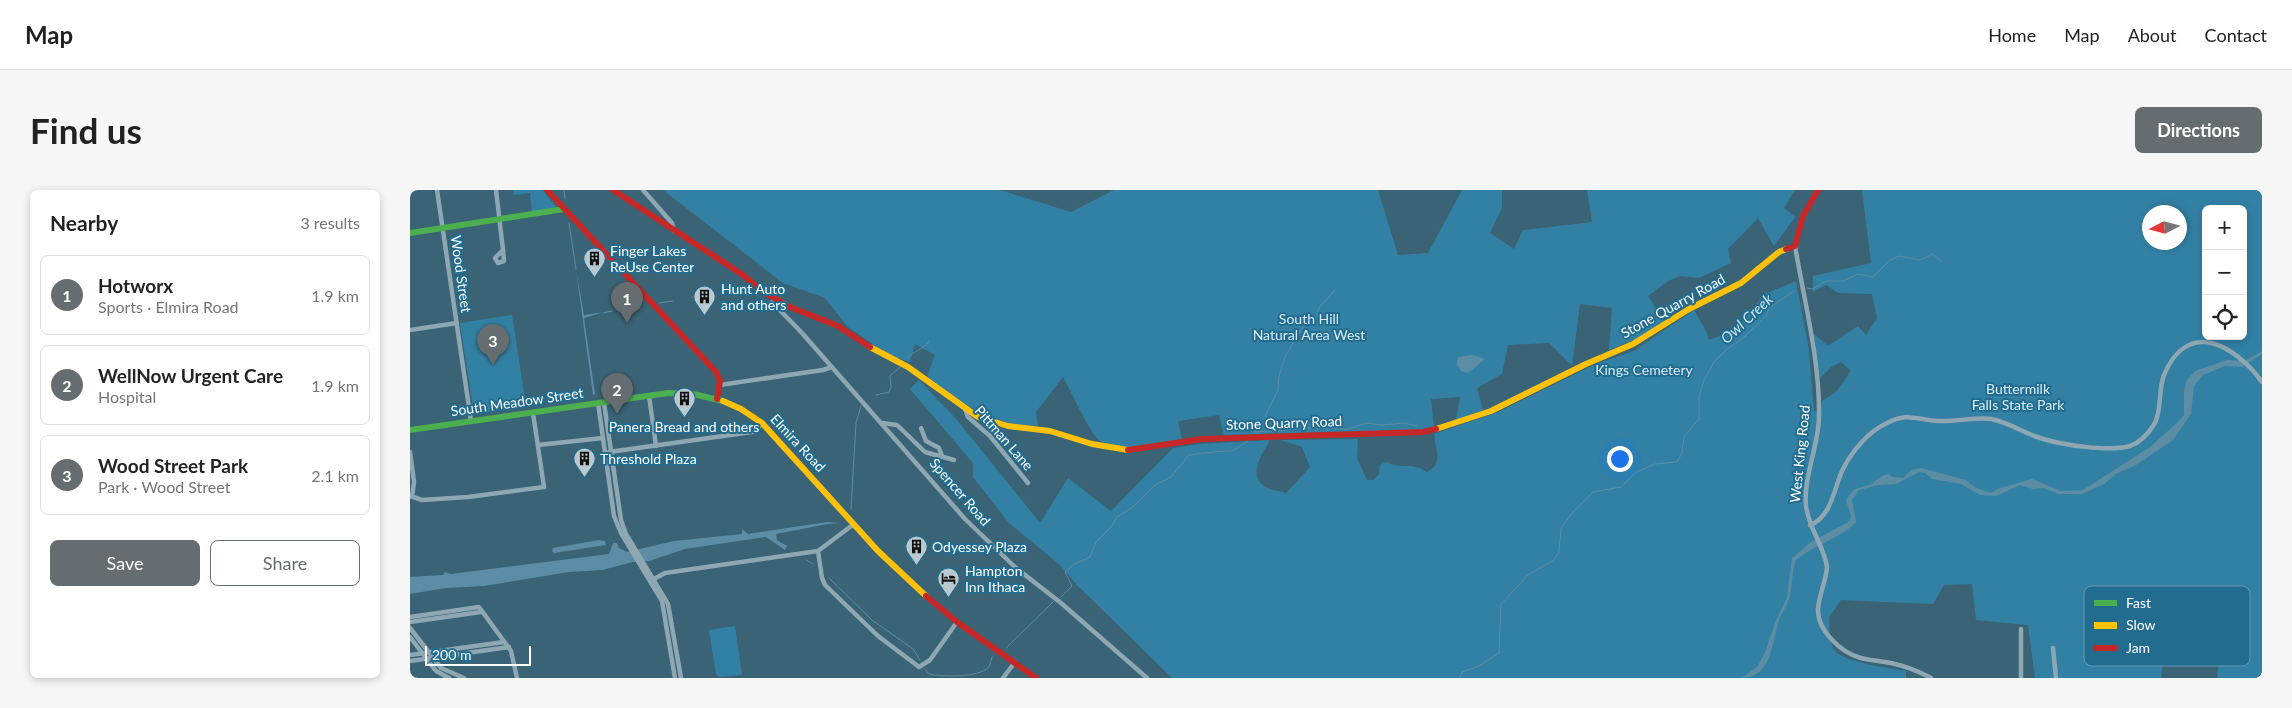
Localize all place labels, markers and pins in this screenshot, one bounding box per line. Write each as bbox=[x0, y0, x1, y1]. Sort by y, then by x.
place label: Finger Lakes ReUse Center bbox=[610, 242, 694, 275]
building icon: Finger Lakes ReUse Center bbox=[582, 247, 606, 278]
place label: Hunt Auto and others bbox=[721, 280, 786, 313]
pin: 1 bbox=[611, 282, 643, 323]
building icon: Hunt Auto and others bbox=[693, 285, 717, 316]
pin: 3 bbox=[477, 324, 509, 365]
pin: 2 bbox=[601, 373, 633, 414]
building icon: Panera Bread and others bbox=[672, 387, 696, 418]
place label: Panera Bread and others bbox=[609, 418, 759, 435]
building icon: Threshold Plaza bbox=[572, 447, 596, 478]
place label: Threshold Plaza bbox=[600, 450, 697, 467]
building icon: Odyessey Plaza bbox=[904, 535, 928, 566]
place label: Odyessey Plaza bbox=[932, 538, 1027, 555]
place label: Hampton Inn Ithaca bbox=[965, 562, 1025, 595]
hotel icon: Hampton Inn Ithaca bbox=[937, 567, 961, 598]

